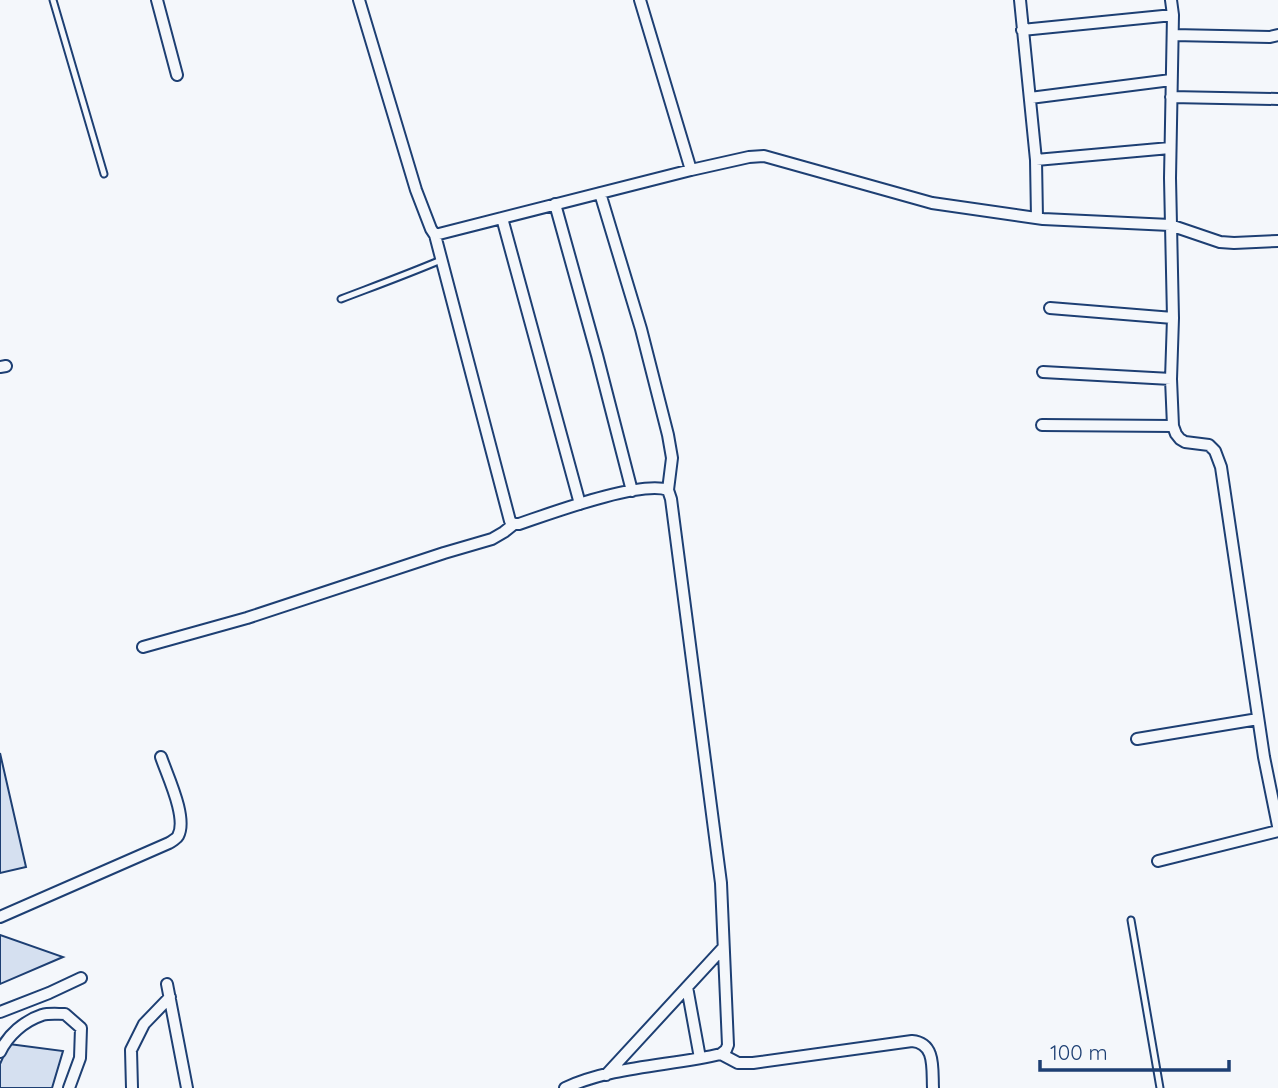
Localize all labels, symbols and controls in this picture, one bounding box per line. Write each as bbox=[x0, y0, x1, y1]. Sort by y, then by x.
scale bar bbox=[1040, 1028, 1229, 1072]
text: 100 m bbox=[1050, 1039, 1108, 1065]

